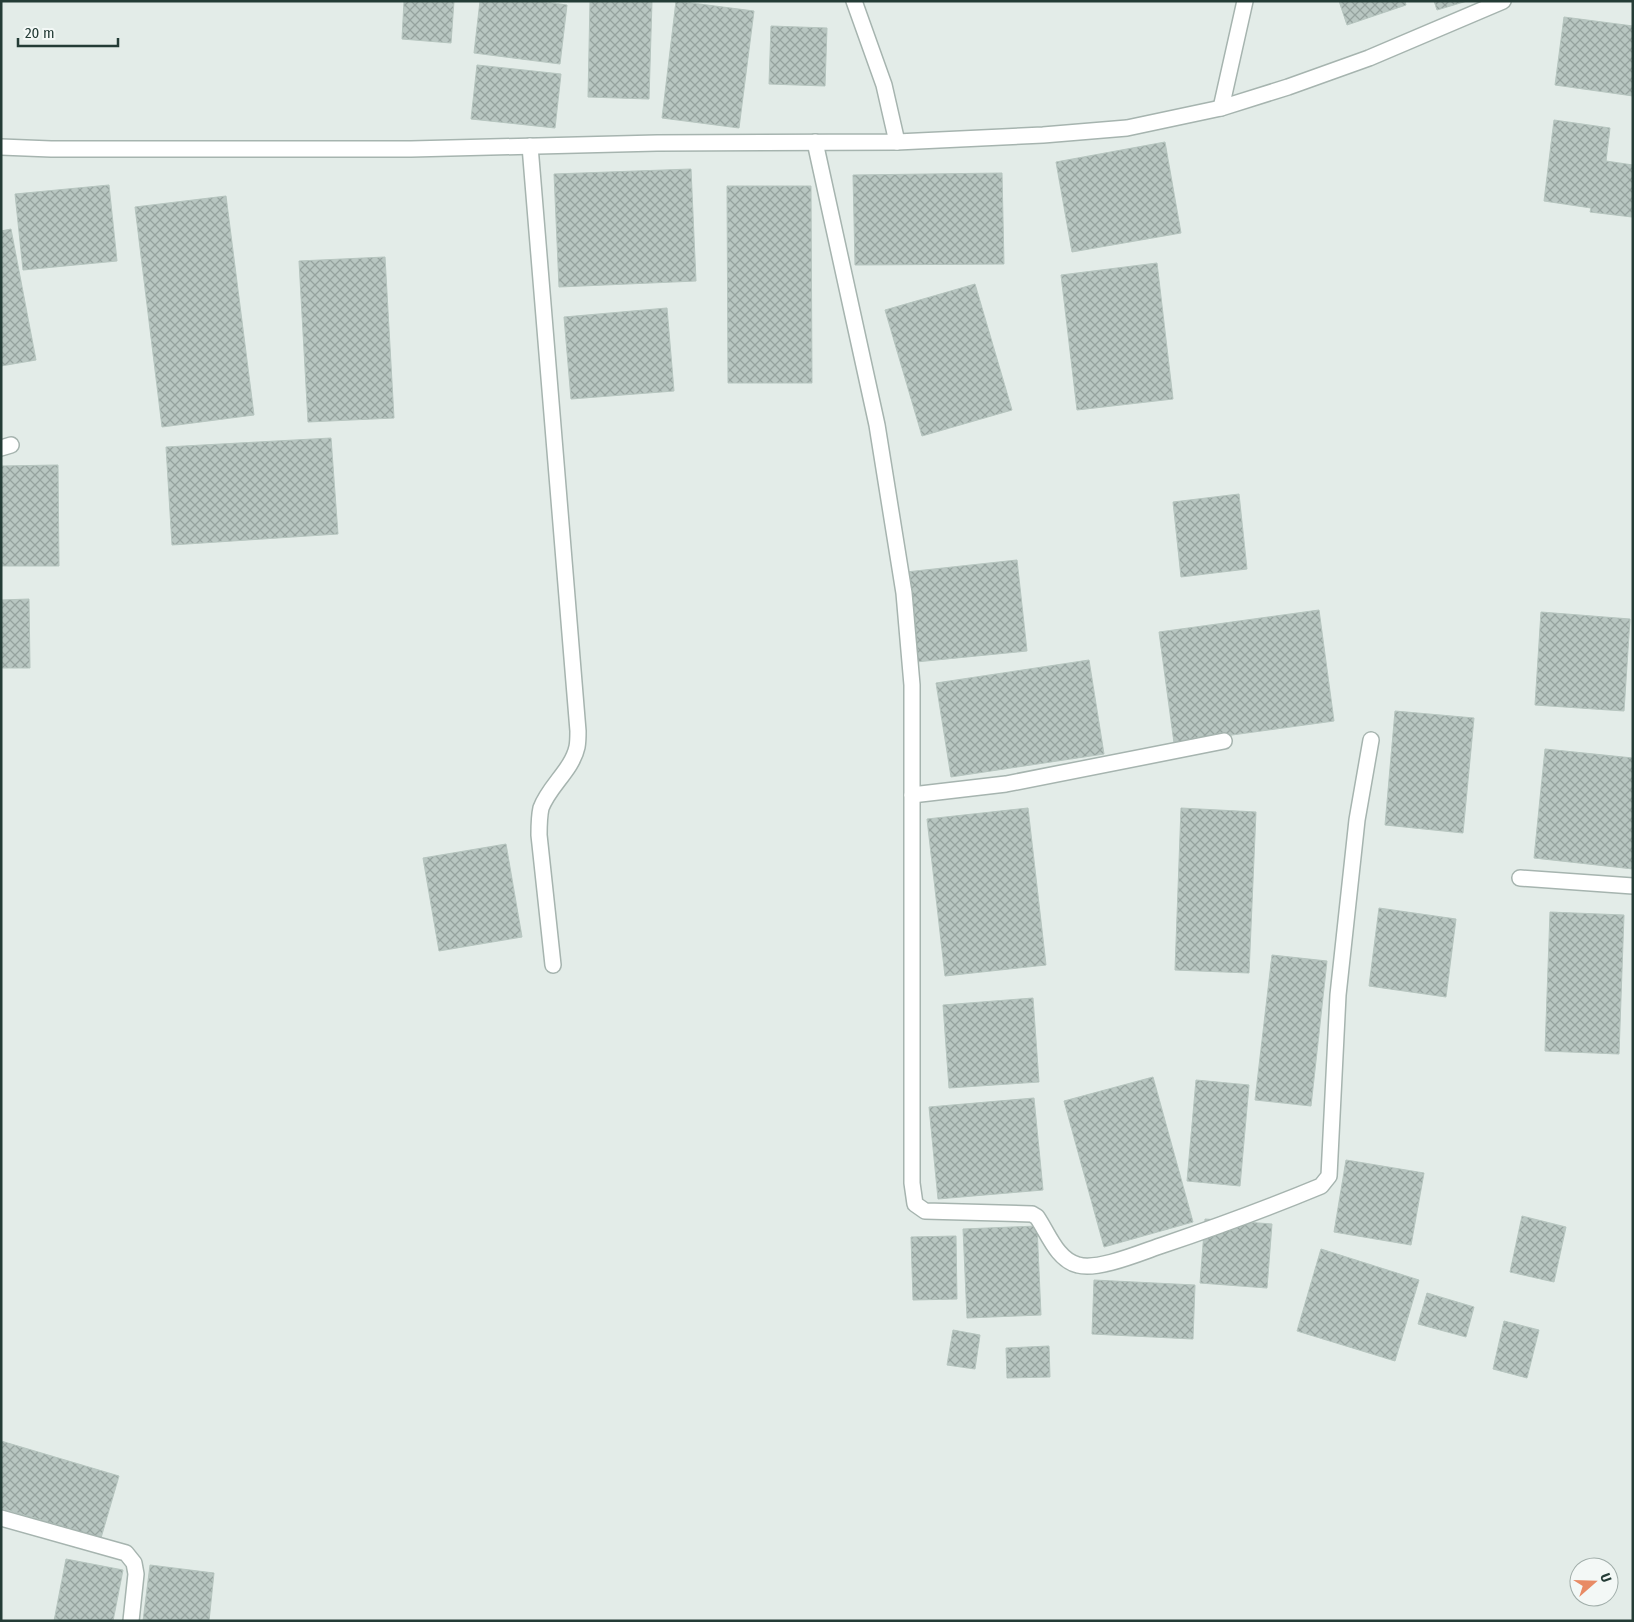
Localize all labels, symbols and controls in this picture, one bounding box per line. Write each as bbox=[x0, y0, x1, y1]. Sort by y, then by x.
scale bar bbox=[18, 15, 118, 47]
text: 20 m bbox=[25, 24, 55, 42]
north arrow bbox=[1569, 1557, 1619, 1607]
text: U bbox=[1596, 1571, 1615, 1584]

